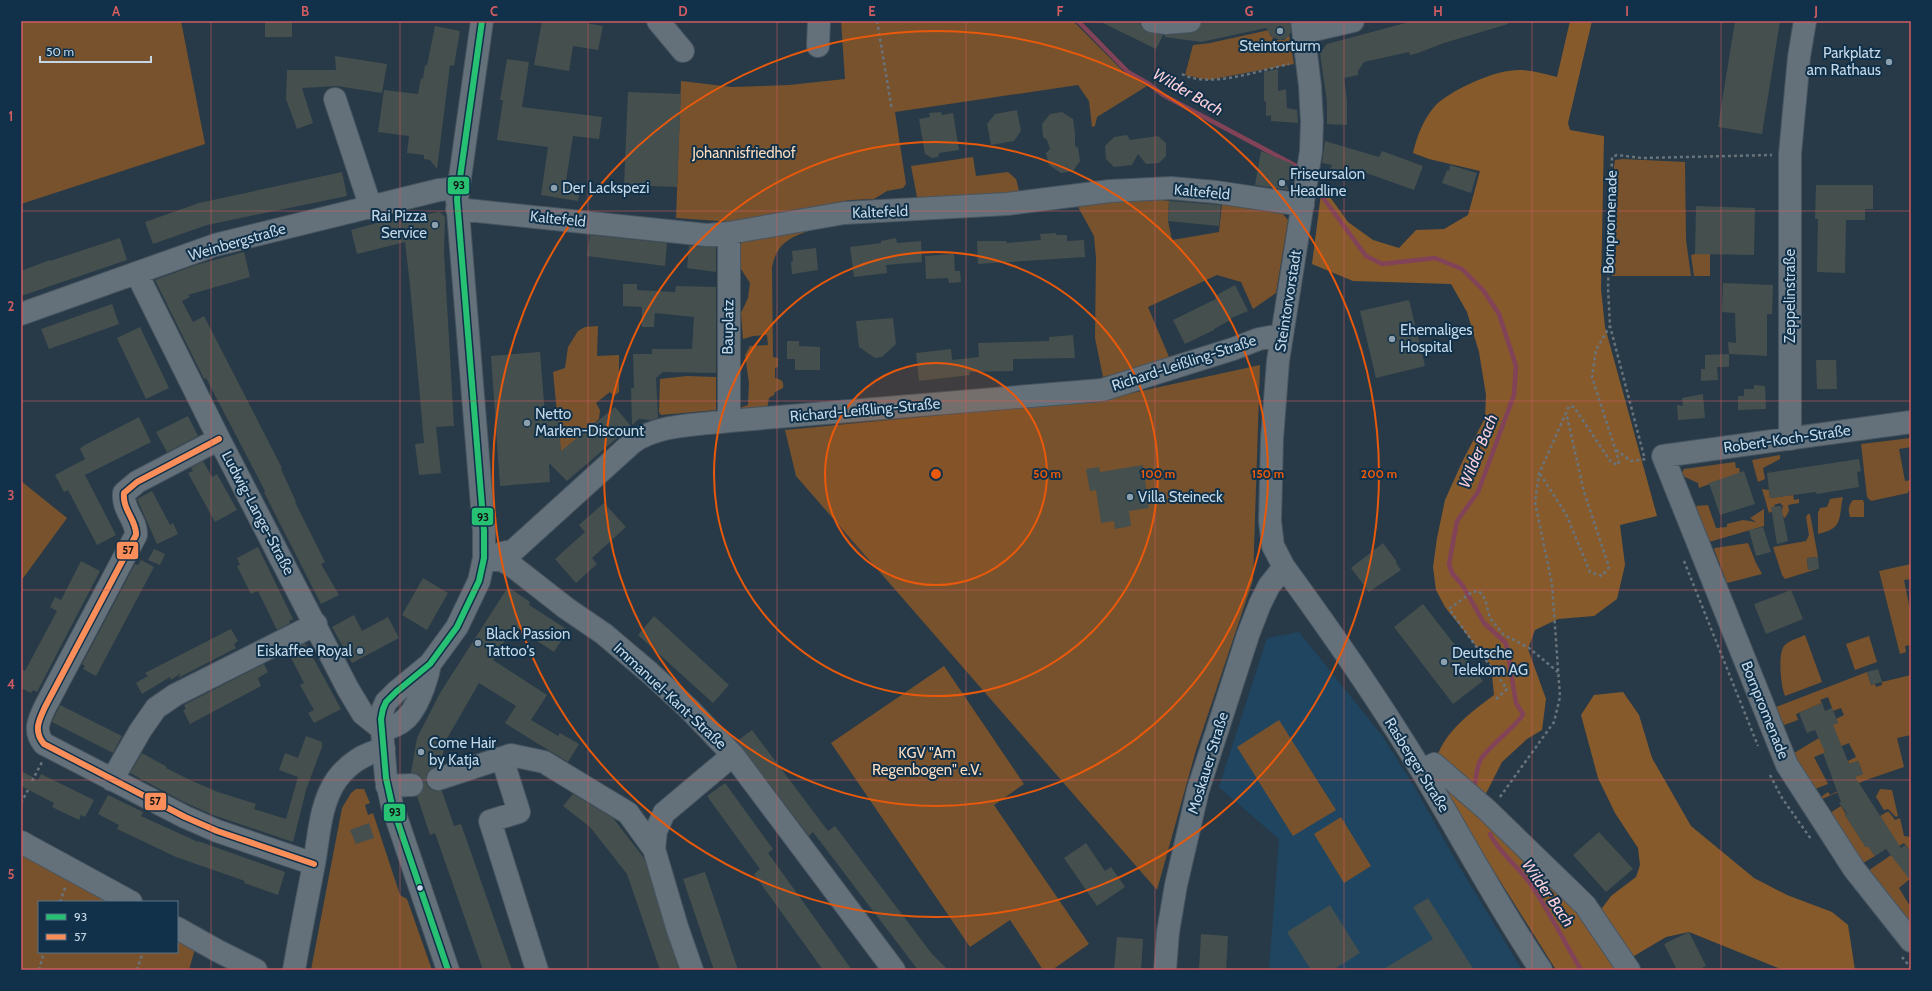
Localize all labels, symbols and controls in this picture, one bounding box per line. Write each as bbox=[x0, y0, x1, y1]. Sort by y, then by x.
text: A bbox=[112, 3, 121, 19]
text: B bbox=[301, 3, 309, 19]
text: C bbox=[490, 3, 498, 19]
text: D bbox=[678, 3, 688, 19]
text: E bbox=[868, 3, 876, 19]
text: F bbox=[1057, 3, 1064, 19]
text: G bbox=[1245, 3, 1254, 19]
text: H bbox=[1433, 3, 1443, 19]
text: I bbox=[1625, 3, 1629, 19]
text: J bbox=[1813, 3, 1818, 19]
marker: Steintorturm bbox=[1275, 26, 1285, 36]
place label: Steintorturm bbox=[1239, 37, 1321, 55]
scale bar bbox=[40, 38, 151, 64]
text: 50 m bbox=[46, 44, 74, 59]
place label: Parkplatz am Rathaus bbox=[1807, 44, 1881, 79]
marker: Parkplatz am Rathaus bbox=[1884, 57, 1894, 67]
water label: Wilder Bach bbox=[1150, 64, 1226, 120]
text: 1 bbox=[9, 108, 13, 124]
park label: Johannisfriedhof bbox=[691, 144, 796, 162]
place label: Friseursalon Headline bbox=[1290, 165, 1365, 200]
street label: Bornpromenade bbox=[1599, 169, 1621, 274]
line badge: 93 bbox=[447, 176, 470, 195]
text: 93 bbox=[453, 178, 465, 192]
marker: Friseursalon Headline bbox=[1277, 178, 1287, 188]
place label: Der Lackspezi bbox=[562, 179, 649, 197]
street label: Kaltefeld bbox=[1173, 181, 1231, 203]
marker: Der Lackspezi bbox=[549, 183, 559, 193]
street label: Kaltefeld bbox=[852, 202, 908, 222]
place label: Rai Pizza Service bbox=[371, 207, 428, 242]
street label: Kaltefeld bbox=[529, 207, 587, 231]
street label: Weinbergstraße bbox=[186, 219, 288, 264]
marker: Rai Pizza Service bbox=[430, 220, 440, 230]
street label: Steintorvorstadt bbox=[1271, 249, 1305, 353]
street label: Zeppelinstraße bbox=[1781, 249, 1799, 343]
text: 2 bbox=[8, 298, 15, 314]
street label: Bauplatz bbox=[719, 299, 737, 355]
place label: Ehemaliges Hospital bbox=[1400, 321, 1473, 356]
street label: Richard-Leißling-Straße bbox=[1110, 331, 1259, 395]
marker: Ehemaliges Hospital bbox=[1387, 334, 1397, 344]
street label: Richard-Leißling-Straße bbox=[789, 394, 941, 426]
place label: Netto Marken-Discount bbox=[535, 405, 644, 440]
water label: Wilder Bach bbox=[1455, 411, 1501, 491]
marker: Netto Marken-Discount bbox=[522, 418, 532, 428]
street label: Robert-Koch-Straße bbox=[1722, 421, 1852, 457]
street label: Ludwig-Lange-Straße bbox=[218, 448, 298, 578]
text: 50 m bbox=[1033, 466, 1061, 481]
text: 100 m bbox=[1141, 466, 1175, 481]
text: 150 m bbox=[1252, 466, 1284, 481]
text: 200 m bbox=[1361, 466, 1397, 481]
centre of rings bbox=[929, 467, 943, 481]
text: 3 bbox=[7, 487, 15, 503]
place label: Villa Steineck bbox=[1138, 488, 1223, 506]
marker: Villa Steineck bbox=[1125, 492, 1135, 502]
line badge: 93 bbox=[471, 507, 494, 526]
text: 93 bbox=[477, 510, 489, 524]
line badge: 57 bbox=[116, 541, 139, 560]
text: 57 bbox=[122, 543, 134, 557]
place label: Black Passion Tattoo's bbox=[486, 625, 570, 660]
marker: Black Passion Tattoo's bbox=[473, 638, 483, 648]
street label: Immanuel-Kant-Straße bbox=[610, 639, 730, 753]
place label: Eiskaffee Royal bbox=[257, 642, 352, 660]
place label: Deutsche Telekom AG bbox=[1452, 644, 1528, 679]
marker: Eiskaffee Royal bbox=[355, 646, 365, 656]
marker: Deutsche Telekom AG bbox=[1439, 657, 1449, 667]
street label: Bornpromenade bbox=[1737, 658, 1793, 762]
text: 4 bbox=[7, 676, 15, 692]
street label: Moskauer Straße bbox=[1184, 710, 1232, 816]
street label: Rasberger Straße bbox=[1381, 714, 1453, 816]
place label: Come Hair by Katja bbox=[429, 734, 496, 769]
park label: KGV "Am Regenbogen" e.V. bbox=[872, 744, 982, 779]
marker: Come Hair by Katja bbox=[416, 747, 426, 757]
line badge: 57 bbox=[144, 792, 167, 811]
text: 57 bbox=[149, 794, 161, 808]
line badge: 93 bbox=[383, 803, 406, 822]
text: 93 bbox=[389, 805, 401, 819]
water label: Wilder Bach bbox=[1518, 856, 1578, 930]
text: 5 bbox=[8, 866, 15, 882]
unlabelled marker bbox=[415, 883, 425, 893]
legend bbox=[38, 901, 178, 953]
text: 93 bbox=[74, 909, 87, 924]
text: 57 bbox=[74, 929, 87, 944]

